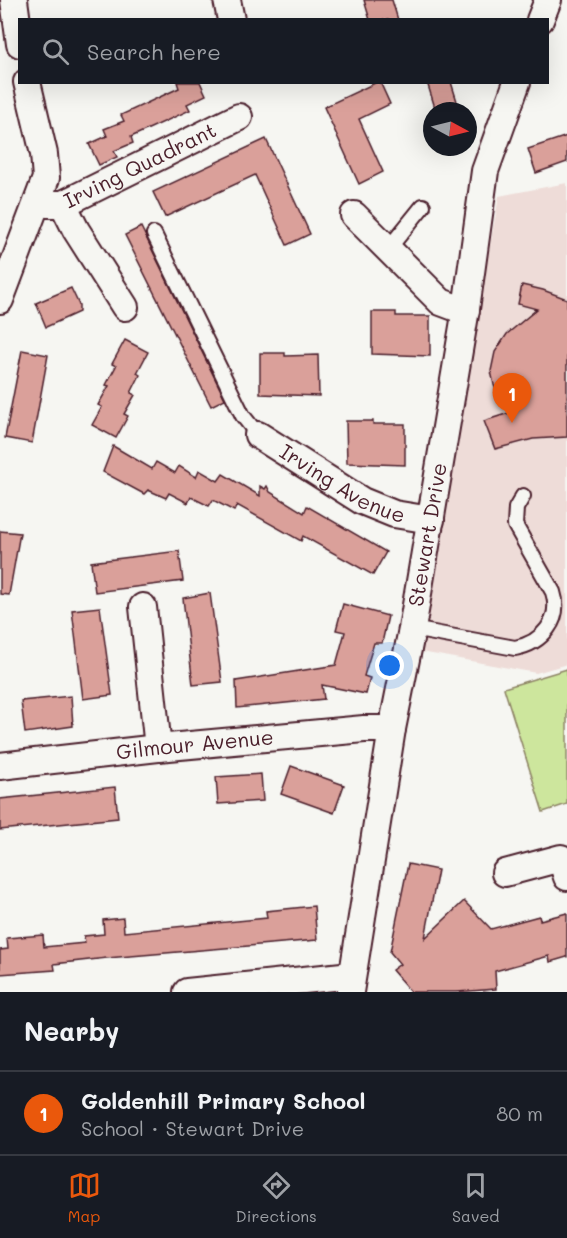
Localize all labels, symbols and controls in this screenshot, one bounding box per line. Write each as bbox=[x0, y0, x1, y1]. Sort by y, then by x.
search box bbox=[18, 18, 549, 84]
icon: search bbox=[39, 35, 72, 68]
text: Search here bbox=[87, 37, 221, 66]
north arrow bbox=[423, 102, 477, 156]
street label: Irving Quadrant bbox=[59, 115, 220, 214]
pin: 1 bbox=[492, 374, 532, 423]
street label: Irving Avenue bbox=[275, 437, 407, 528]
street label: Stewart Drive bbox=[401, 460, 452, 608]
your location bbox=[375, 651, 404, 680]
street label: Gilmour Avenue bbox=[115, 722, 275, 765]
text: Nearby bbox=[24, 1014, 119, 1048]
text: Goldenhill Primary School bbox=[81, 1086, 365, 1115]
text: 1 bbox=[39, 1100, 48, 1126]
text: 80 m bbox=[496, 1100, 543, 1126]
text: School · Stewart Drive bbox=[81, 1115, 304, 1141]
tab: Map bbox=[68, 1169, 101, 1226]
tab: Directions bbox=[236, 1169, 317, 1226]
tab: Saved bbox=[452, 1169, 499, 1226]

